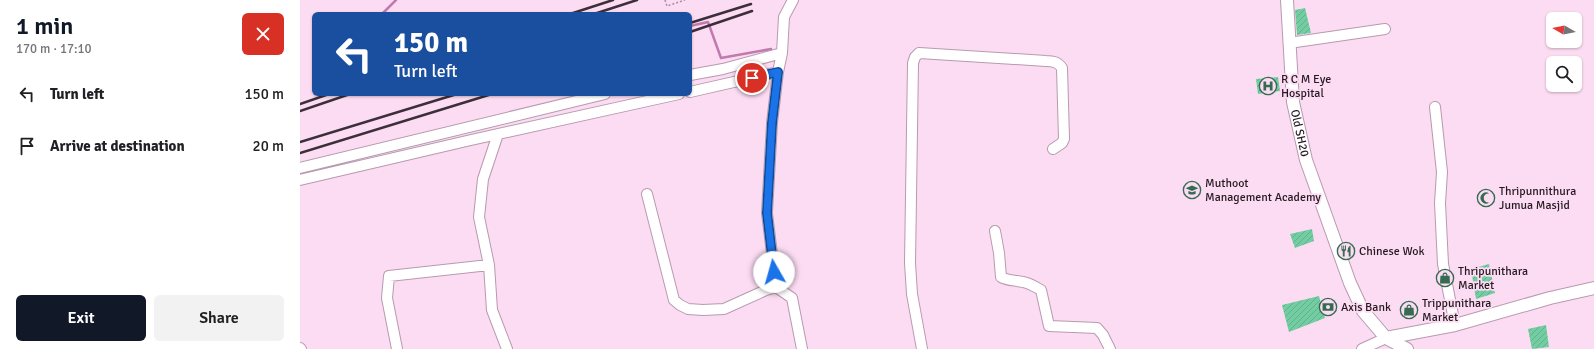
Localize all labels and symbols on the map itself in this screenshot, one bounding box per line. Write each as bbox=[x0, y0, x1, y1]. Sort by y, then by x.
north arrow bbox=[1546, 12, 1582, 48]
pin bbox=[735, 61, 769, 95]
place label: R C M Eye Hospital bbox=[1281, 72, 1331, 101]
hospital icon: R C M Eye Hospital bbox=[1258, 76, 1278, 96]
street label: Old SH20 bbox=[1287, 108, 1313, 158]
place label: Muthoot Management Academy bbox=[1205, 176, 1321, 205]
school or university icon: Muthoot Management Academy bbox=[1182, 180, 1202, 200]
place label: Thripunnithura Jumua Masjid bbox=[1499, 184, 1576, 213]
mosque icon: Thripunnithura Jumua Masjid bbox=[1476, 188, 1496, 208]
restaurant icon: Chinese Wok bbox=[1336, 241, 1356, 261]
place label: Chinese Wok bbox=[1359, 244, 1424, 259]
position arrow bbox=[753, 251, 795, 293]
place label: Thripunithara Market bbox=[1458, 264, 1528, 293]
shop icon: Thripunithara Market bbox=[1435, 268, 1455, 288]
place label: Trippunithara Market bbox=[1422, 296, 1491, 325]
bank icon: Axis Bank bbox=[1318, 297, 1338, 317]
place label: Axis Bank bbox=[1341, 300, 1391, 315]
shop icon: Trippunithara Market bbox=[1399, 300, 1419, 320]

